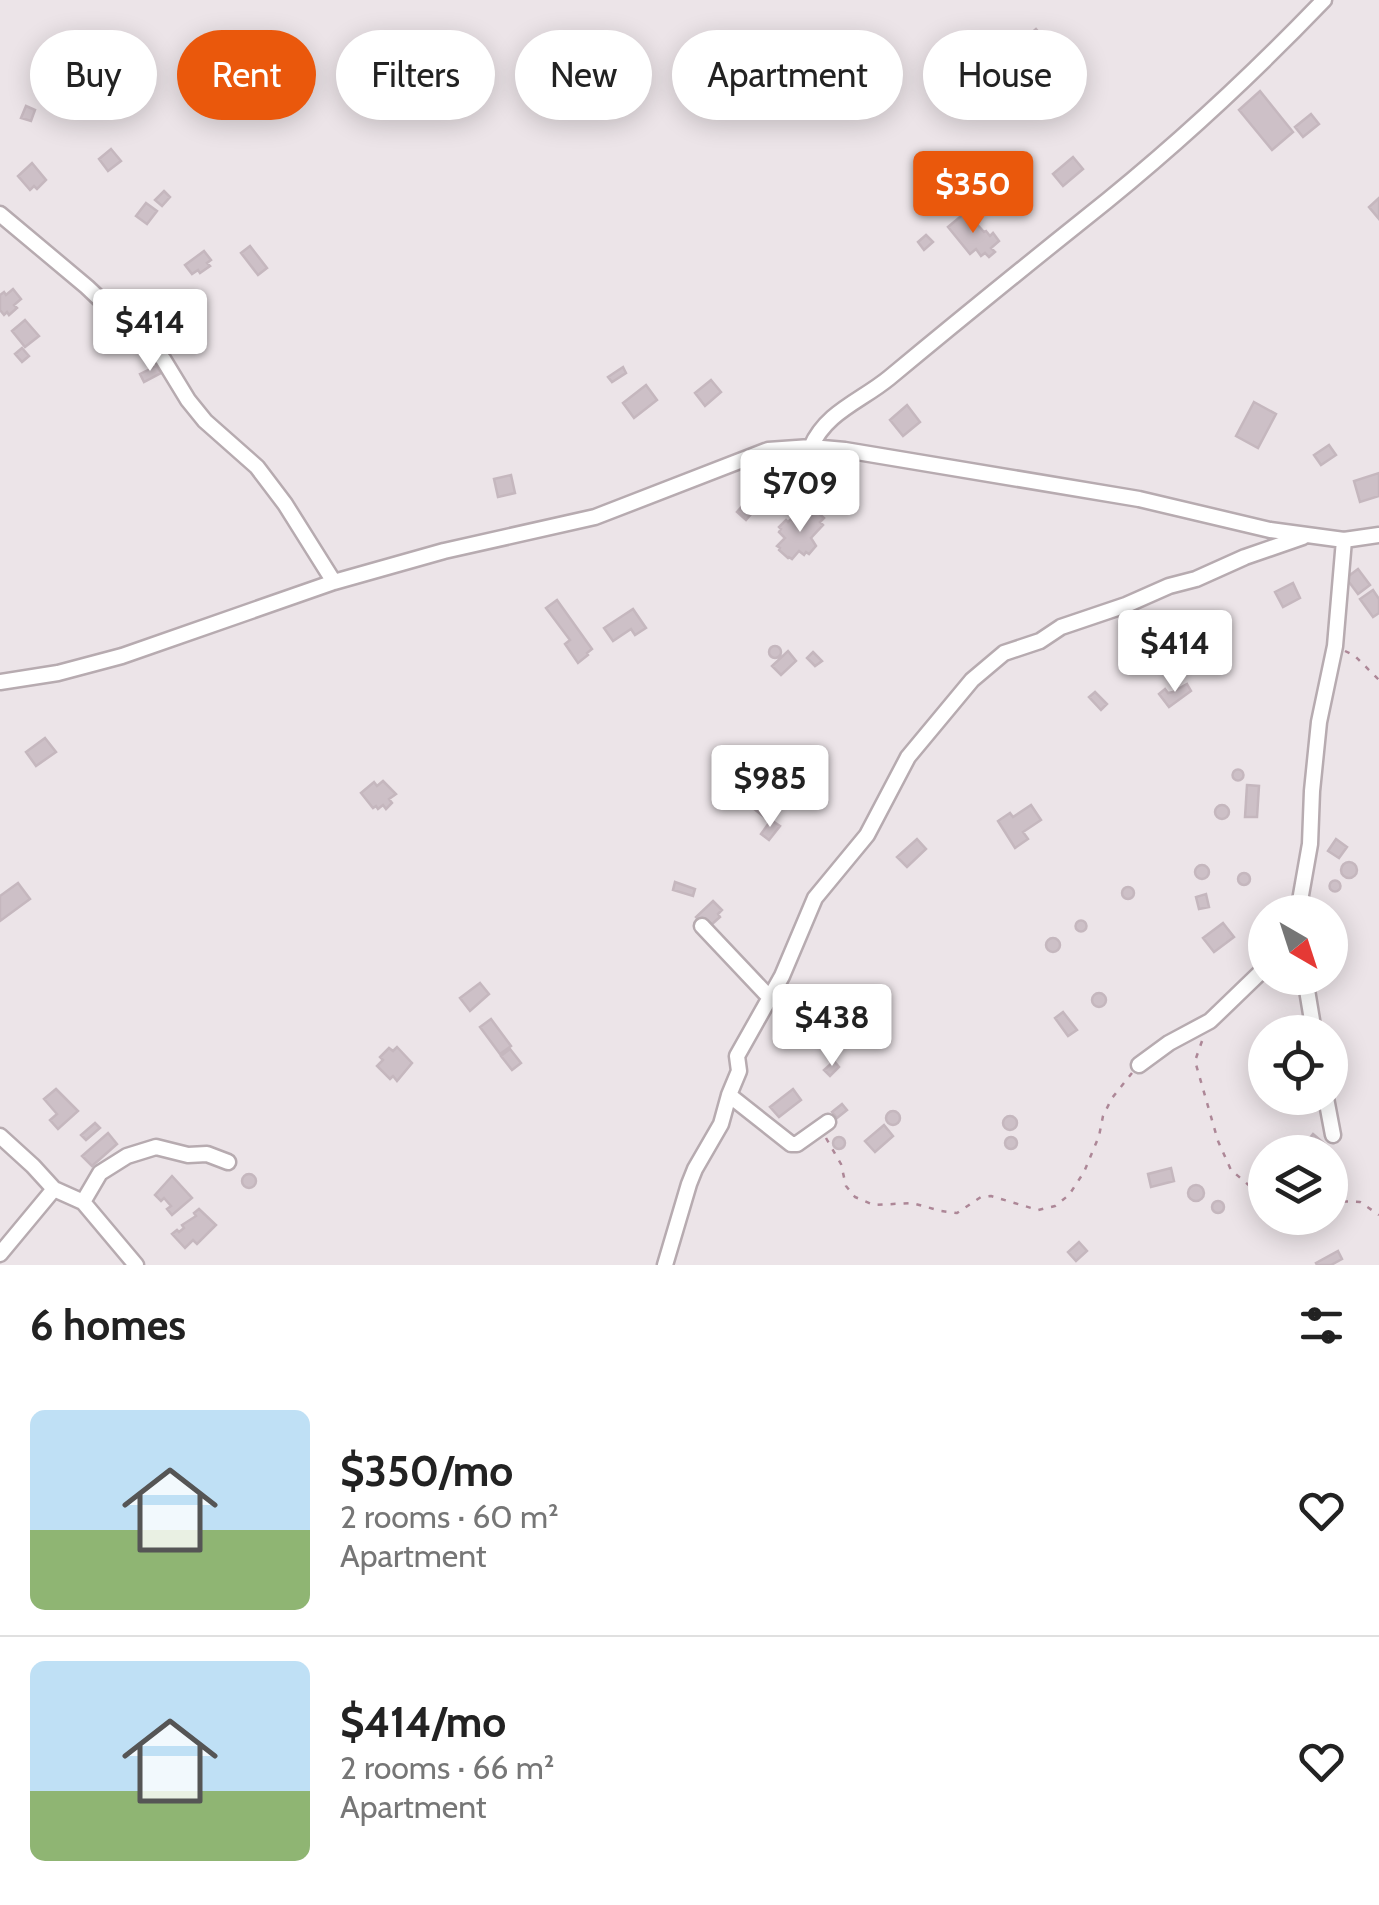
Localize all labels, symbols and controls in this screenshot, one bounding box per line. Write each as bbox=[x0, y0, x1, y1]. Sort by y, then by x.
chip: Buy bbox=[30, 30, 157, 120]
chip: Rent bbox=[177, 30, 316, 120]
chip: Filters bbox=[336, 30, 495, 120]
chip: New bbox=[515, 30, 652, 120]
chip: Apartment bbox=[672, 30, 903, 120]
chip: House bbox=[923, 30, 1087, 120]
pin: $350 bbox=[914, 151, 1032, 236]
text: $350 bbox=[935, 164, 1011, 203]
pin: $414 bbox=[91, 289, 209, 374]
text: $414 bbox=[115, 302, 185, 341]
pin: $709 bbox=[741, 450, 859, 535]
text: $709 bbox=[762, 463, 838, 502]
pin: $414 bbox=[1116, 610, 1234, 695]
text: $414 bbox=[1140, 623, 1210, 662]
pin: $985 bbox=[711, 745, 829, 830]
text: $985 bbox=[733, 758, 807, 797]
north arrow bbox=[1248, 895, 1348, 995]
map controls bbox=[1248, 895, 1348, 1235]
pin: $438 bbox=[773, 984, 891, 1069]
text: $438 bbox=[794, 997, 870, 1036]
button: locate bbox=[1248, 1015, 1348, 1115]
button: layers bbox=[1248, 1135, 1348, 1235]
icon: filters bbox=[1294, 1298, 1349, 1353]
text: 6 homes bbox=[30, 1299, 186, 1351]
text: $350/mo bbox=[340, 1445, 513, 1497]
icon: home bbox=[110, 1450, 230, 1570]
icon: heart bbox=[1294, 1483, 1349, 1538]
text: 2 rooms · 60 m² bbox=[340, 1497, 559, 1536]
text: Apartment bbox=[340, 1536, 487, 1575]
text: $414/mo bbox=[340, 1696, 506, 1748]
icon: home bbox=[110, 1701, 230, 1821]
icon: heart bbox=[1294, 1734, 1349, 1789]
text: 2 rooms · 66 m² bbox=[340, 1748, 554, 1787]
text: Apartment bbox=[340, 1787, 487, 1826]

